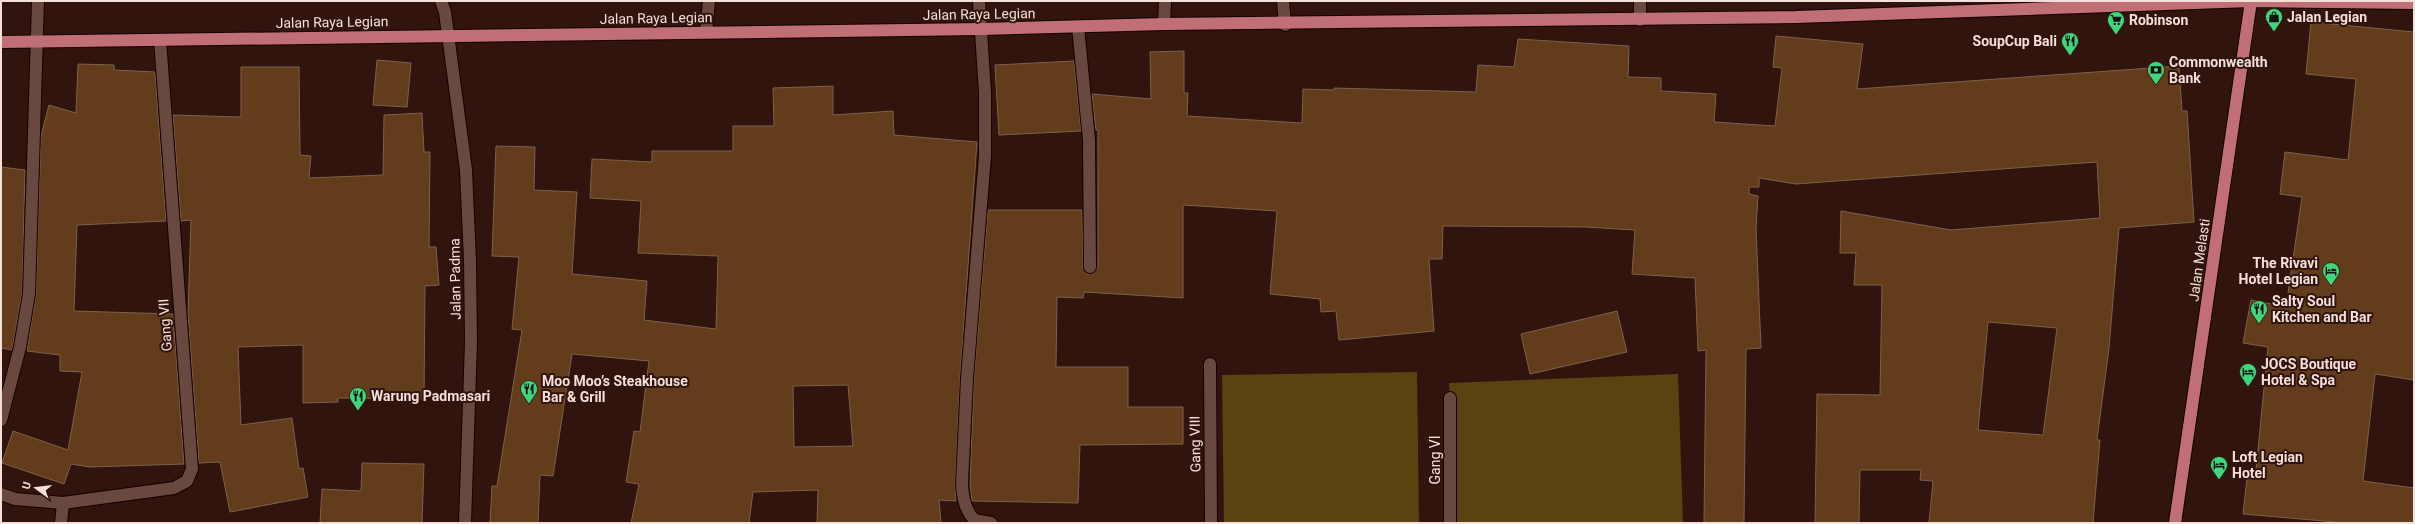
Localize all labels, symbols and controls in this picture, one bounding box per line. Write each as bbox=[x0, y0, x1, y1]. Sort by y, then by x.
street label: Jalan Raya Legian bbox=[922, 5, 1036, 23]
shop icon: Jalan Legian bbox=[2264, 7, 2284, 32]
street label: Jalan Raya Legian bbox=[599, 9, 713, 27]
place label: Jalan Legian bbox=[2287, 9, 2367, 25]
supermarket icon: Robinson bbox=[2106, 10, 2126, 35]
place label: Robinson bbox=[2129, 12, 2188, 28]
street label: Jalan Raya Legian bbox=[275, 13, 389, 31]
restaurant icon: SoupCup Bali bbox=[2060, 31, 2080, 56]
place label: SoupCup Bali bbox=[1973, 33, 2057, 49]
place label: Commonwealth Bank bbox=[2169, 54, 2268, 86]
bank icon: Commonwealth Bank bbox=[2146, 60, 2166, 85]
street label: Jalan Melasti bbox=[2185, 218, 2213, 302]
street label: Jalan Padma bbox=[446, 238, 464, 320]
place label: The Rivavi Hotel Legian bbox=[2239, 255, 2318, 287]
hotel icon: The Rivavi Hotel Legian bbox=[2321, 261, 2341, 286]
place label: Salty Soul Kitchen and Bar bbox=[2272, 293, 2372, 325]
street label: Gang VII bbox=[155, 298, 175, 352]
restaurant icon: Salty Soul Kitchen and Bar bbox=[2249, 299, 2269, 324]
place label: JOCS Boutique Hotel & Spa bbox=[2261, 356, 2357, 388]
hotel icon: JOCS Boutique Hotel & Spa bbox=[2238, 362, 2258, 387]
place label: Moo Moo’s Steakhouse Bar & Grill bbox=[542, 373, 688, 405]
restaurant icon: Moo Moo’s Steakhouse Bar & Grill bbox=[519, 379, 539, 404]
restaurant icon: Warung Padmasari bbox=[348, 386, 368, 411]
place label: Warung Padmasari bbox=[371, 388, 490, 404]
street label: Gang VIII bbox=[1187, 416, 1203, 472]
street label: Gang VI bbox=[1427, 436, 1443, 484]
place label: Loft Legian Hotel bbox=[2232, 449, 2303, 481]
hotel icon: Loft Legian Hotel bbox=[2209, 455, 2229, 480]
north arrow bbox=[16, 468, 56, 508]
text: U bbox=[20, 480, 34, 491]

